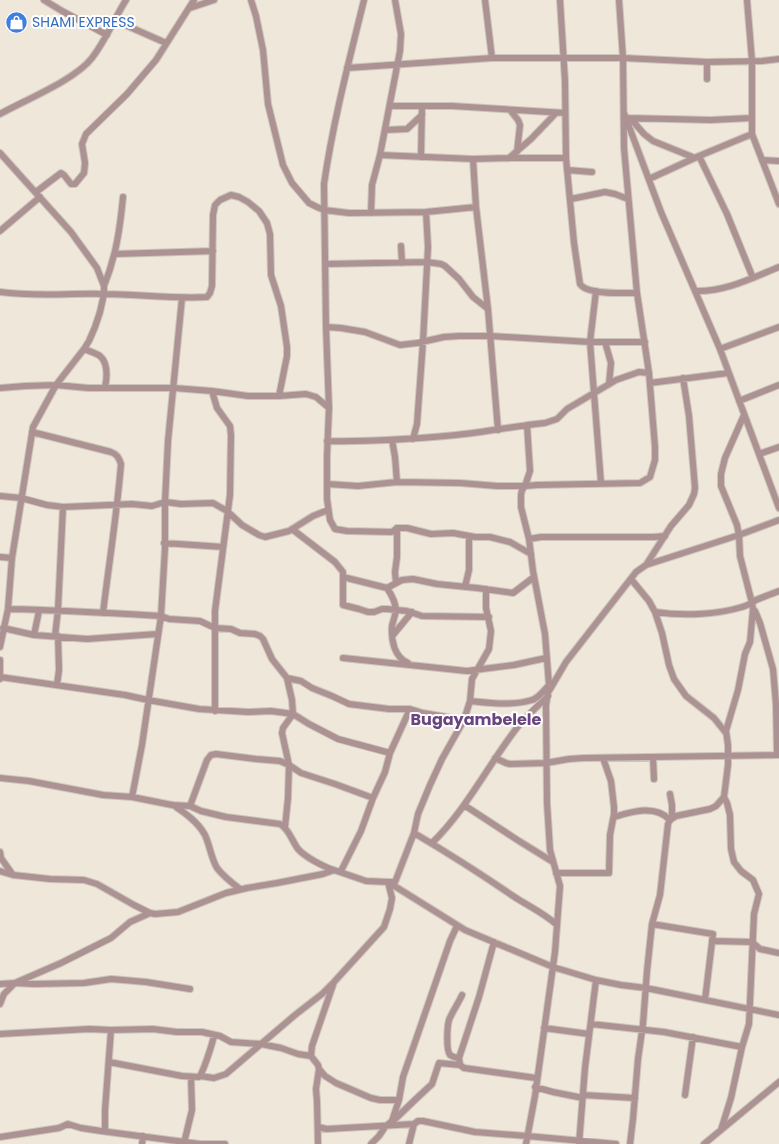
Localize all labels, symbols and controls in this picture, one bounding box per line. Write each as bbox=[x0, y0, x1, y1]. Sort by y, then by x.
shop icon: SHAMI EXPRESS bbox=[3, 9, 29, 35]
place label: SHAMI EXPRESS bbox=[32, 12, 135, 32]
district label: Bugayambelele bbox=[411, 708, 542, 731]

